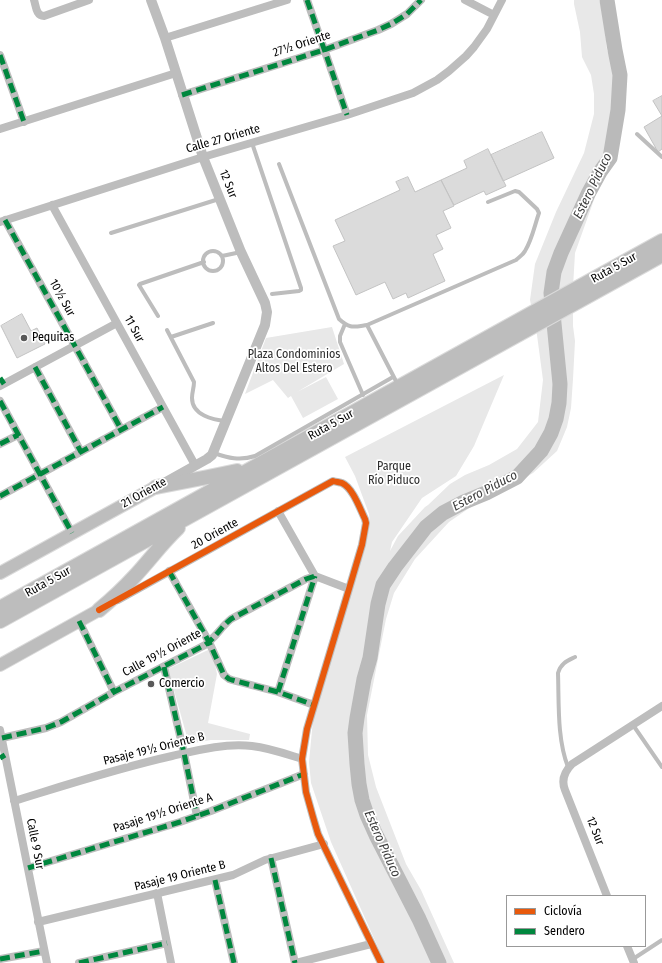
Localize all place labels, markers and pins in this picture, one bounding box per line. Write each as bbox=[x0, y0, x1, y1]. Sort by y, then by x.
place label: Pequitas bbox=[32, 331, 74, 345]
marker: Pequitas bbox=[19, 333, 29, 343]
place label: Comercio bbox=[159, 677, 205, 691]
marker: Comercio bbox=[146, 679, 156, 689]

